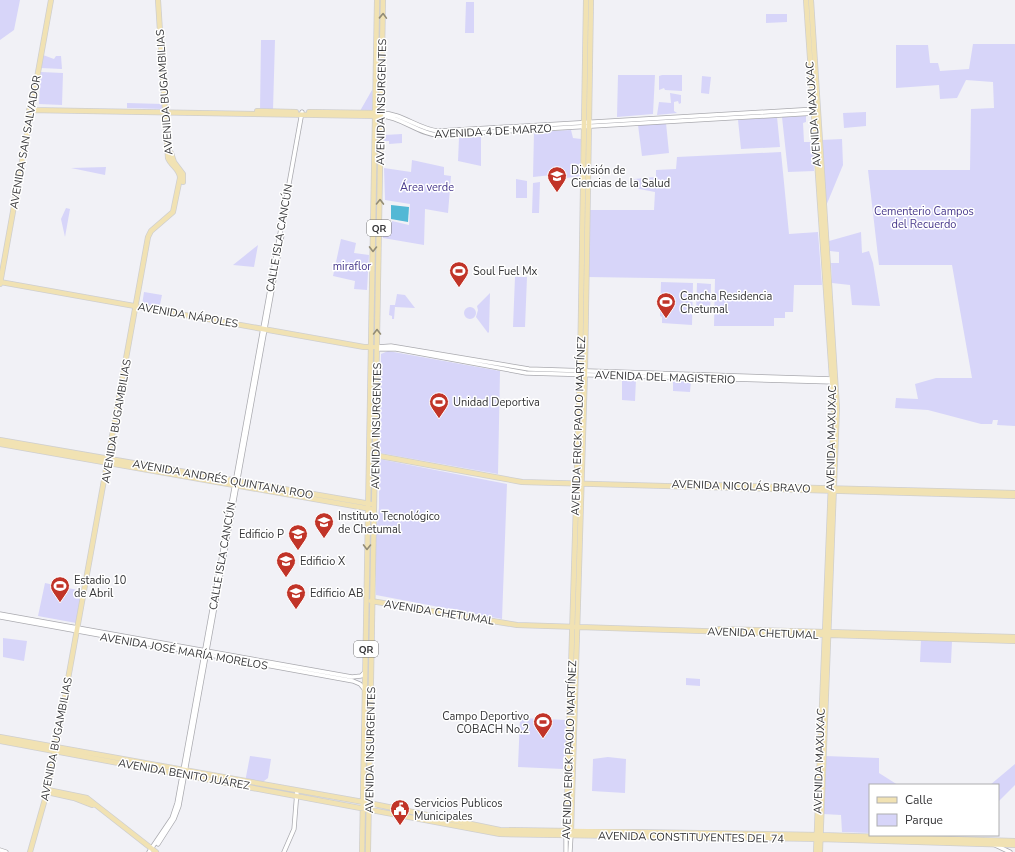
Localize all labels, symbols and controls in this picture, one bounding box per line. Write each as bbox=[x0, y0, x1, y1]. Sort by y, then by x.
one-way arrow bbox=[379, 13, 387, 19]
street label: AVENIDA BUGAMBILIAS bbox=[153, 28, 176, 155]
street label: AVENIDA INSURGENTES bbox=[373, 38, 390, 165]
street label: AVENIDA MAXUXAC bbox=[802, 61, 825, 167]
street label: AVENIDA SAN SALVADOR bbox=[6, 73, 45, 210]
street label: AVENIDA 4 DE MARZO bbox=[434, 121, 552, 142]
place label: División de Ciencias de la Salud bbox=[571, 163, 670, 191]
school or university icon: División de Ciencias de la Salud bbox=[546, 165, 568, 193]
park label: Área verde bbox=[400, 179, 454, 195]
street label: CALLE ISLA CANCÚN bbox=[262, 183, 296, 293]
one-way arrow bbox=[375, 199, 384, 205]
park label: Cementerio Campos del Recuerdo bbox=[874, 204, 974, 232]
road number: QR bbox=[367, 220, 391, 236]
one-way arrow bbox=[369, 246, 377, 252]
park label: miraflor bbox=[333, 259, 371, 274]
sports icon: Soul Fuel Mx bbox=[448, 260, 470, 288]
place label: Soul Fuel Mx bbox=[473, 264, 538, 279]
place label: Cancha Residencia Chetumal bbox=[680, 289, 772, 317]
sports icon: Cancha Residencia Chetumal bbox=[655, 291, 677, 319]
street label: AVENIDA NÁPOLES bbox=[137, 298, 240, 332]
one-way arrow bbox=[373, 329, 381, 335]
street label: AVENIDA ERICK PAOLO MARTÍNEZ bbox=[567, 336, 589, 516]
street label: AVENIDA BUGAMBILIAS bbox=[98, 358, 135, 484]
street label: AVENIDA INSURGENTES bbox=[368, 362, 385, 489]
street label: AVENIDA DEL MAGISTERIO bbox=[594, 368, 736, 387]
street label: AVENIDA MAXUXAC bbox=[823, 385, 840, 491]
sports icon: Unidad Deportiva bbox=[428, 391, 450, 419]
place label: Unidad Deportiva bbox=[453, 395, 540, 410]
street label: AVENIDA ANDRÉS QUINTANA ROO bbox=[131, 455, 315, 503]
street label: AVENIDA NICOLÁS BRAVO bbox=[671, 476, 811, 496]
street label: CALLE ISLA CANCÚN bbox=[205, 501, 239, 611]
place label: Instituto Tecnológico de Chetumal bbox=[338, 509, 440, 537]
school or university icon: Instituto Tecnológico de Chetumal bbox=[313, 511, 335, 539]
school or university icon: Edificio P bbox=[287, 523, 309, 551]
place label: Edificio P bbox=[239, 527, 284, 542]
one-way arrow bbox=[363, 544, 372, 550]
school or university icon: Edificio X bbox=[275, 550, 297, 578]
place label: Edificio X bbox=[300, 554, 346, 569]
place label: Estadio 10 de Abril bbox=[74, 573, 127, 601]
sports icon: Estadio 10 de Abril bbox=[49, 575, 71, 603]
school or university icon: Edificio AB bbox=[285, 582, 307, 610]
place label: Edificio AB bbox=[310, 586, 364, 601]
street label: AVENIDA CHETUMAL bbox=[383, 596, 495, 629]
street label: AVENIDA CHETUMAL bbox=[707, 624, 819, 643]
street label: AVENIDA JOSÉ MARÍA MORELOS bbox=[99, 628, 269, 674]
road number: QR bbox=[354, 641, 378, 657]
street label: AVENIDA ERICK PAOLO MARTÍNEZ bbox=[558, 660, 580, 840]
street label: AVENIDA BUGAMBILIAS bbox=[37, 676, 76, 802]
street label: AVENIDA INSURGENTES bbox=[362, 686, 379, 813]
street label: AVENIDA MAXUXAC bbox=[810, 708, 829, 814]
place label: Campo Deportivo COBACH No.2 bbox=[442, 709, 529, 737]
sports icon: Campo Deportivo COBACH No.2 bbox=[532, 711, 554, 739]
street label: AVENIDA BENITO JUÁREZ bbox=[117, 755, 252, 794]
legend bbox=[869, 784, 999, 836]
text: Calle bbox=[905, 792, 933, 808]
place label: Servicios Publicos Municipales bbox=[414, 796, 503, 824]
public building icon: Servicios Publicos Municipales bbox=[389, 798, 411, 826]
text: Parque bbox=[905, 812, 943, 828]
street label: AVENIDA CONSTITUYENTES DEL 74 bbox=[598, 828, 785, 847]

